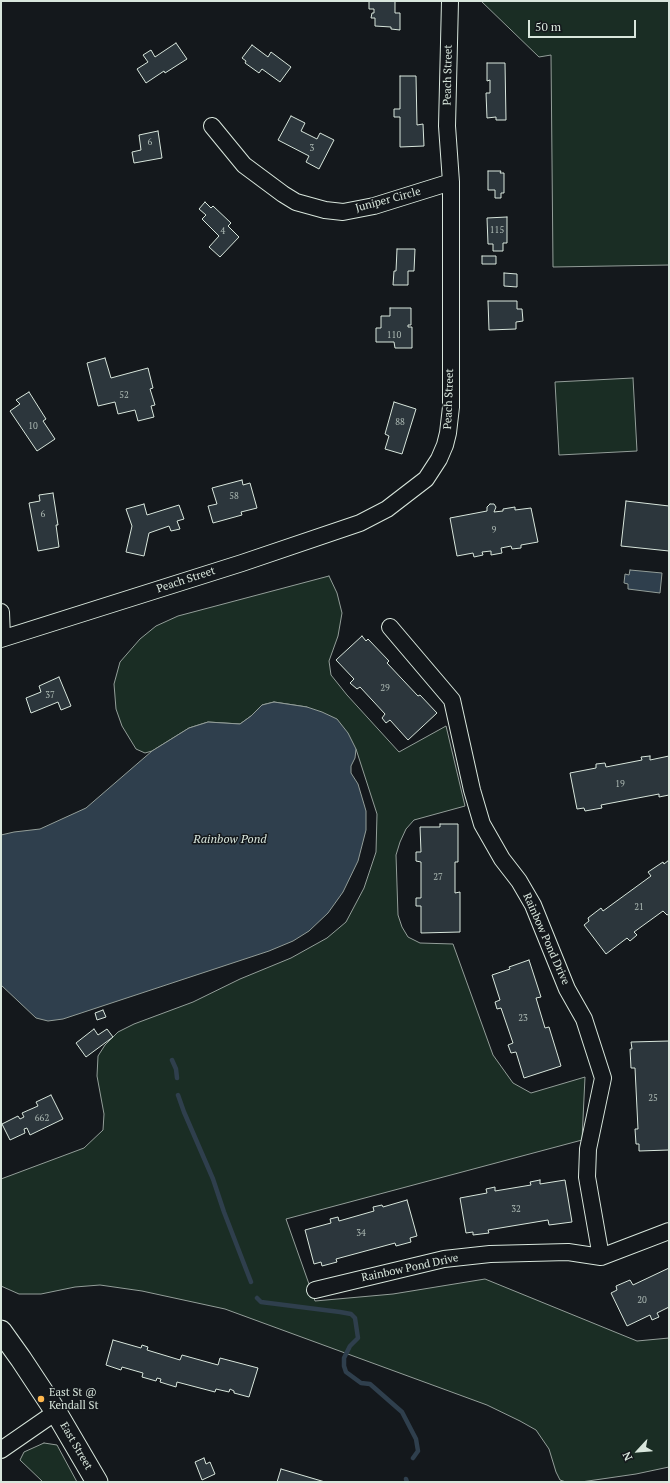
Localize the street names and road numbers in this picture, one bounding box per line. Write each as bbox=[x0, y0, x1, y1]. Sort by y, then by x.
street label: Peach Street bbox=[441, 44, 455, 106]
street label: Juniper Circle bbox=[354, 185, 422, 215]
street label: Peach Street bbox=[441, 368, 457, 430]
street label: Peach Street bbox=[155, 564, 217, 596]
street label: Rainbow Pond Drive bbox=[520, 891, 572, 987]
street label: Rainbow Pond Drive bbox=[360, 1251, 460, 1285]
street label: East Street bbox=[57, 1420, 95, 1472]

